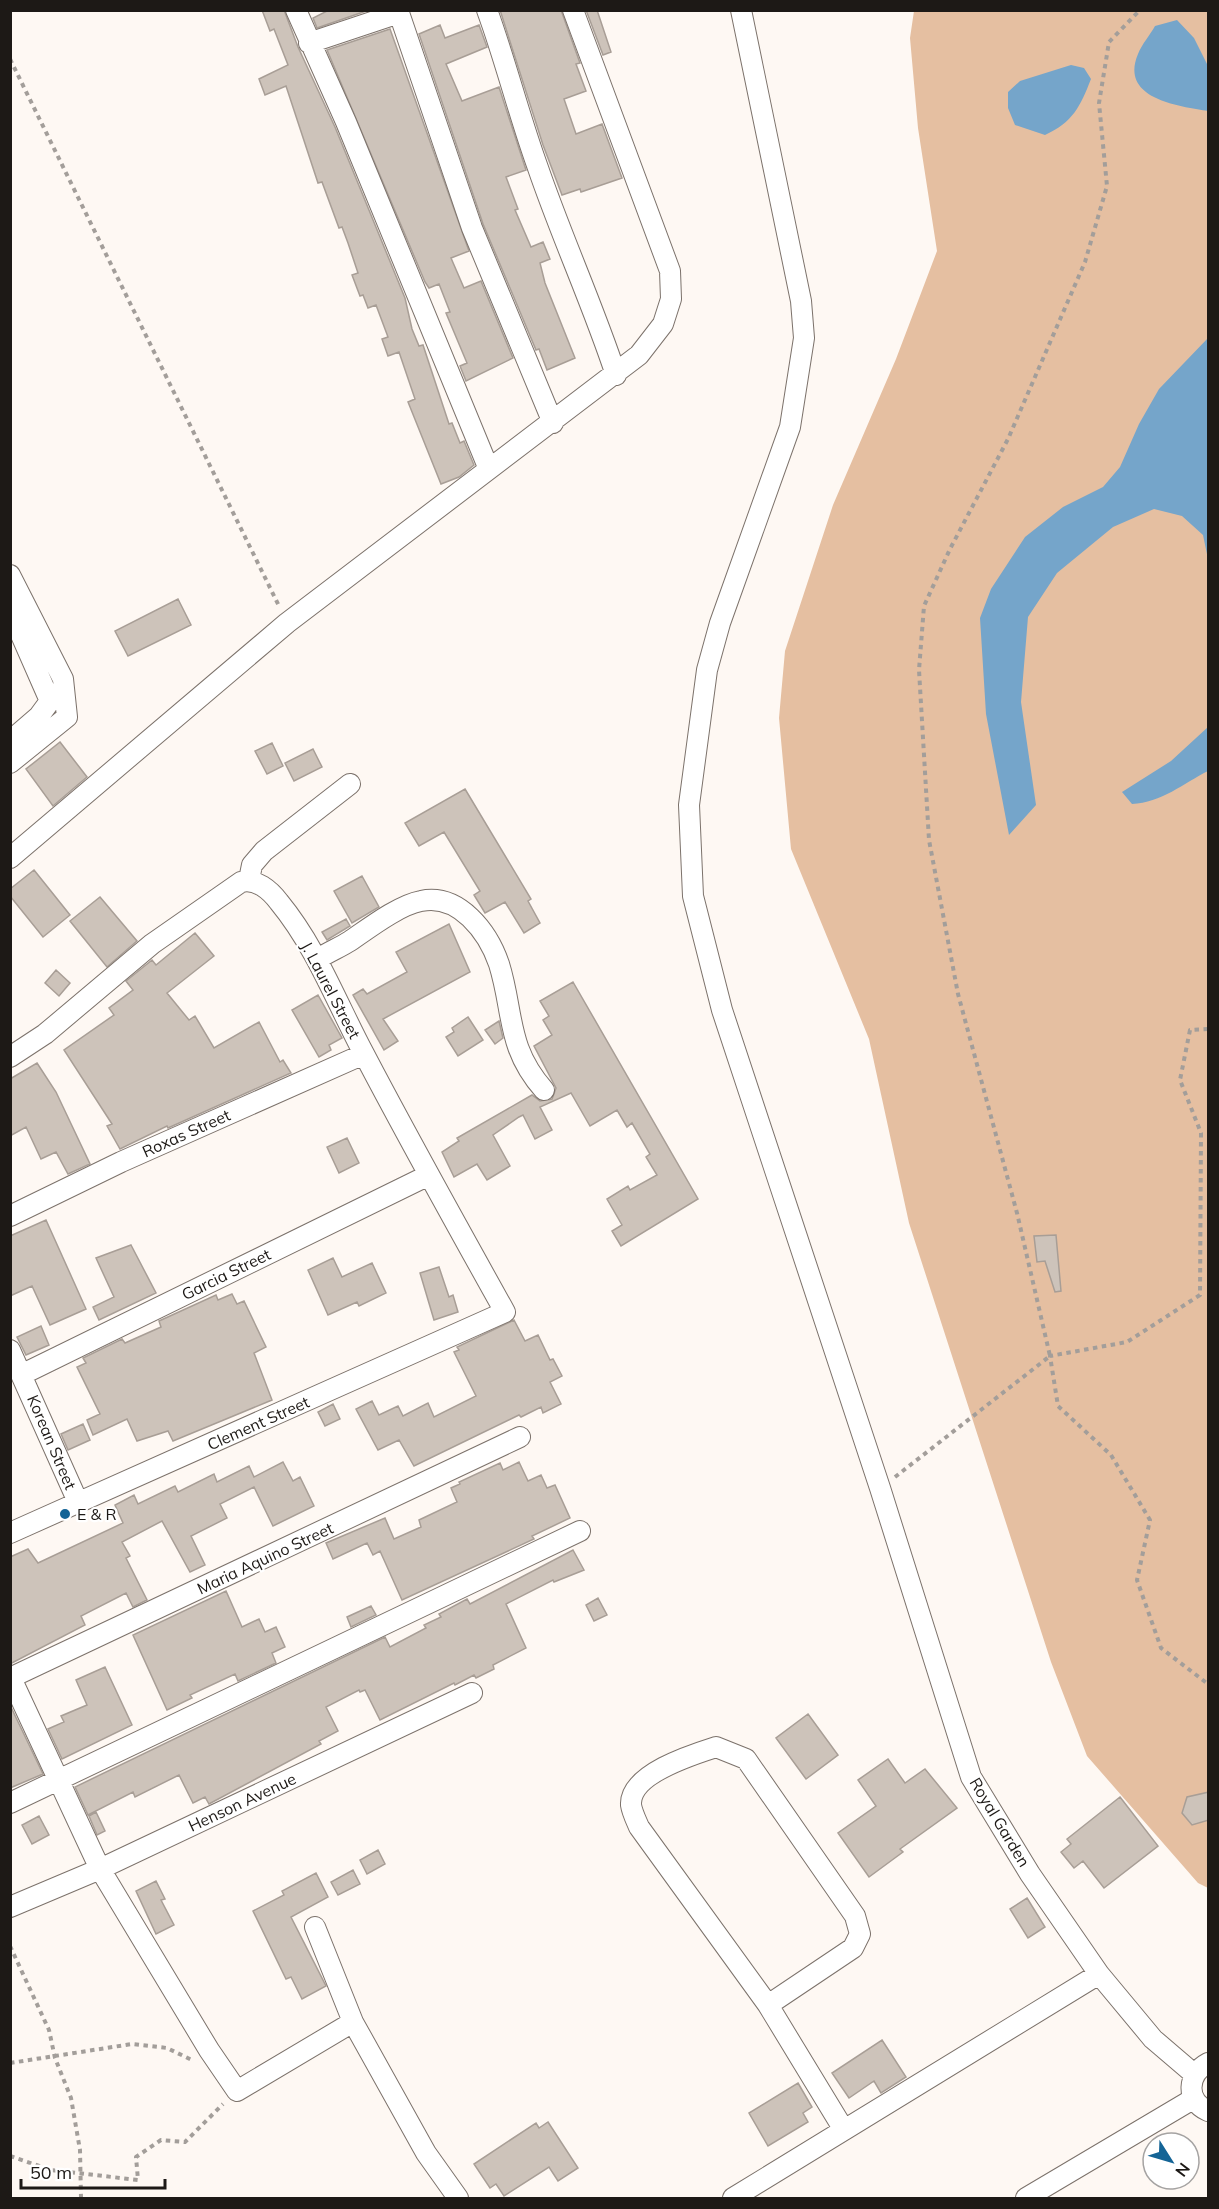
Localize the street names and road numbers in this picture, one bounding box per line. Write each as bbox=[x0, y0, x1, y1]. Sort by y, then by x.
street label: J. Laurel Street bbox=[297, 938, 365, 1042]
street label: Roxas Street bbox=[139, 1105, 234, 1161]
street label: Garcia Street bbox=[178, 1244, 274, 1304]
street label: Clement Street bbox=[204, 1391, 312, 1454]
street label: Korean Street bbox=[23, 1392, 81, 1493]
street label: Maria Aquino Street bbox=[194, 1518, 337, 1598]
street label: Henson Avenue bbox=[185, 1768, 299, 1836]
street label: Royal Garden bbox=[966, 1774, 1034, 1870]

